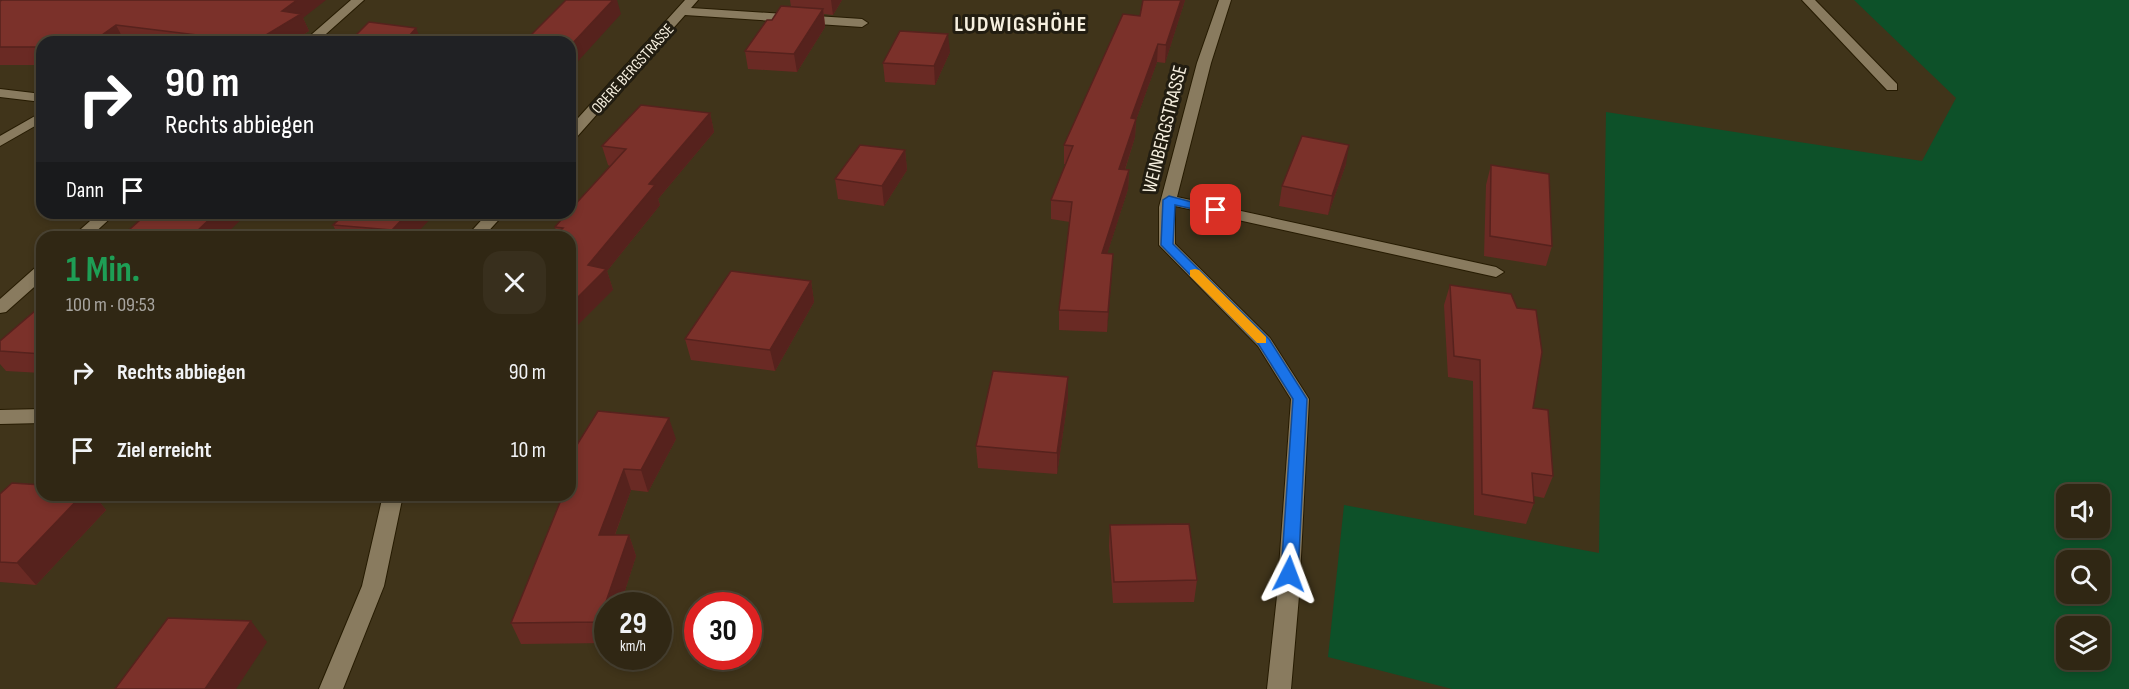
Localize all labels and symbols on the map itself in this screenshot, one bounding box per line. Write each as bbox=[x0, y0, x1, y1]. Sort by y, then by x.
district label: LUDWIGSHÖHE bbox=[954, 11, 1088, 38]
street label: OBERE BERGSTRASSE bbox=[588, 20, 678, 118]
street label: WEINBERGSTRASSE bbox=[1137, 63, 1192, 196]
pin bbox=[1190, 184, 1241, 235]
position arrow bbox=[1257, 542, 1321, 606]
speed limit sign: 30 bbox=[684, 592, 762, 670]

